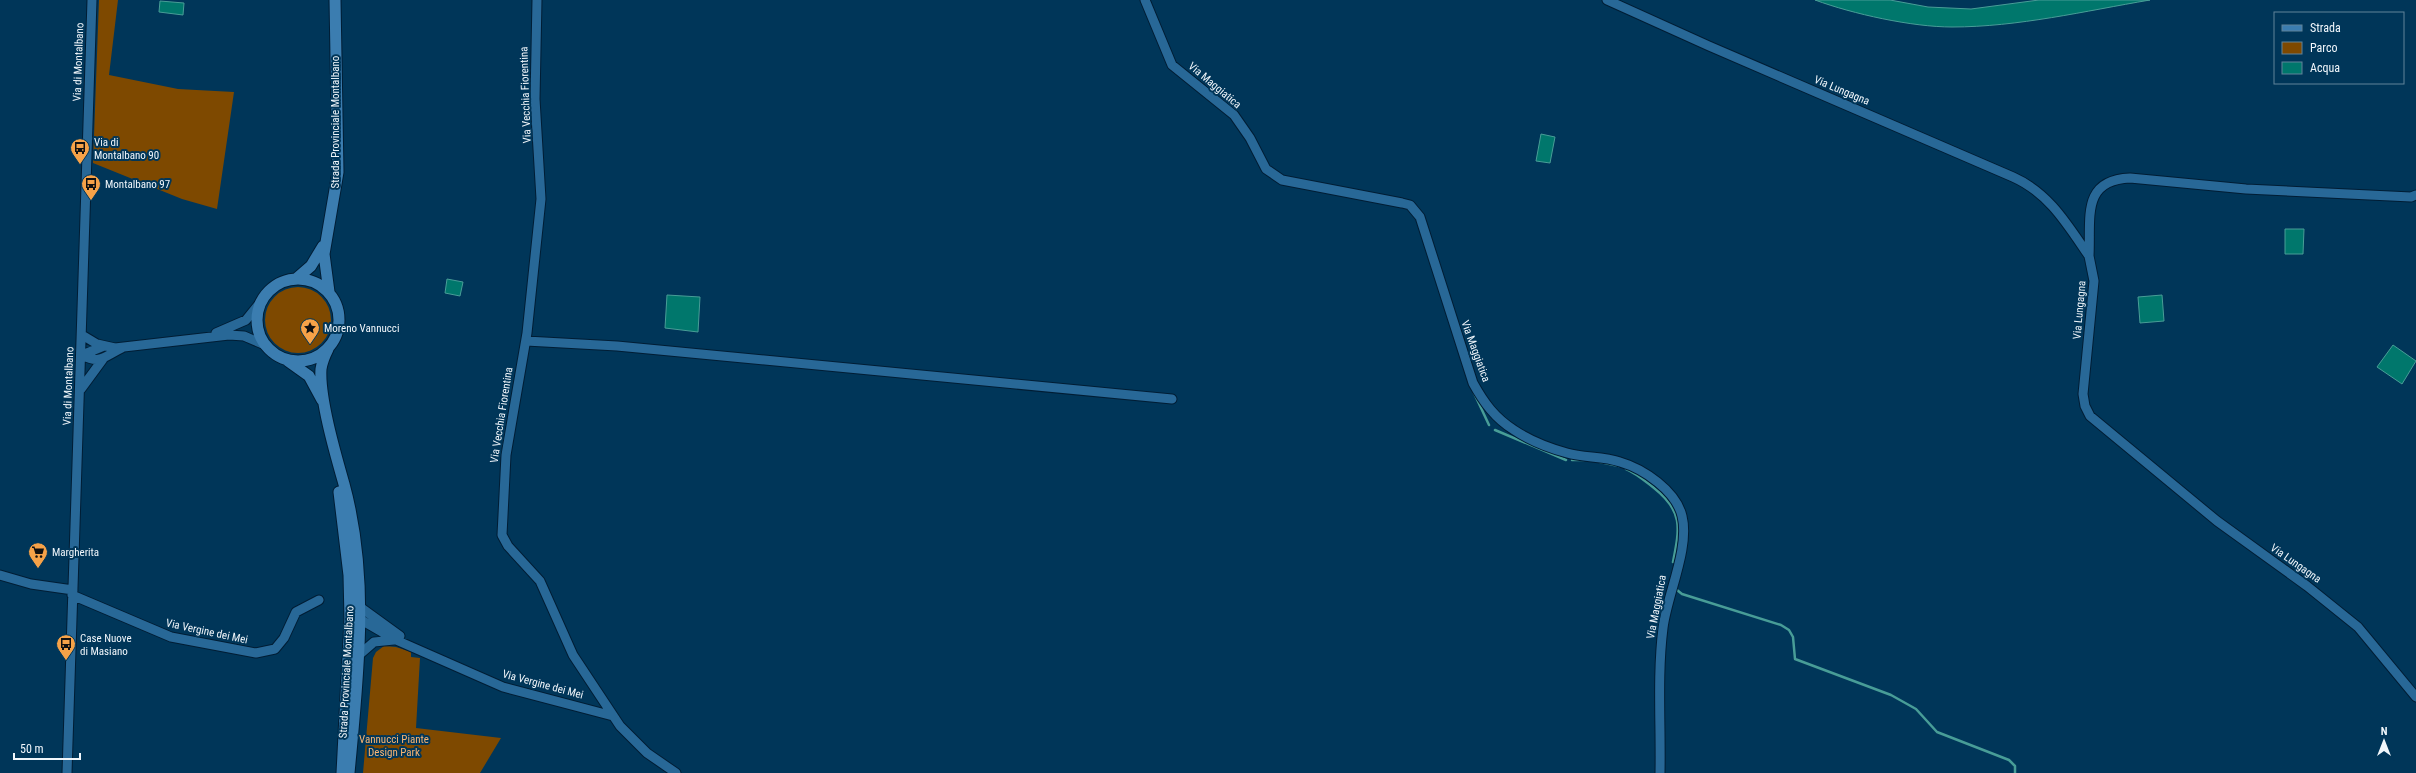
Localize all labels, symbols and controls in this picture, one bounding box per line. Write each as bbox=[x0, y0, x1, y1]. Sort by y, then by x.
legend bbox=[2274, 12, 2404, 84]
text: Strada bbox=[2310, 21, 2341, 35]
street label: Via di Montalbano bbox=[71, 22, 86, 102]
text: Parco bbox=[2310, 41, 2337, 55]
street label: Via Vecchia Fiorentina bbox=[517, 46, 534, 144]
street label: Strada Provinciale Montalbano bbox=[329, 55, 342, 188]
street label: Via Maggiatica bbox=[1186, 60, 1244, 111]
text: Acqua bbox=[2310, 61, 2340, 75]
street label: Via Lungagna bbox=[1812, 73, 1871, 108]
place label: Via di Montalbano 90 bbox=[94, 136, 159, 162]
bus stop icon: Via di Montalbano 90 bbox=[69, 137, 91, 165]
bus stop icon: Montalbano 97 bbox=[80, 173, 102, 201]
place label: Montalbano 97 bbox=[105, 178, 170, 191]
street label: Via Lungagna bbox=[2070, 280, 2089, 340]
place icon: Moreno Vannucci bbox=[299, 317, 321, 345]
street label: Via Maggiatica bbox=[1458, 318, 1493, 384]
place label: Moreno Vannucci bbox=[324, 322, 399, 335]
street label: Via di Montalbano bbox=[61, 346, 76, 426]
street label: Via Vecchia Fiorentina bbox=[488, 366, 515, 464]
supermarket icon: Margherita bbox=[27, 541, 49, 569]
street label: Via Lungagna bbox=[2268, 541, 2324, 586]
place label: Margherita bbox=[52, 546, 99, 559]
street label: Via Maggiatica bbox=[1644, 574, 1669, 640]
street label: Strada Provinciale Montalbano bbox=[337, 605, 356, 739]
street label: Via Vergine dei Mei bbox=[165, 616, 249, 647]
place label: Case Nuove di Masiano bbox=[80, 632, 132, 658]
bus stop icon: Case Nuove di Masiano bbox=[55, 633, 77, 661]
street label: Via Vergine dei Mei bbox=[501, 667, 585, 702]
north arrow bbox=[2364, 721, 2404, 761]
text: N bbox=[2381, 725, 2388, 738]
park label: Vannucci Piante Design Park bbox=[359, 733, 429, 759]
scale bar bbox=[14, 735, 80, 761]
text: 50 m bbox=[20, 742, 44, 756]

